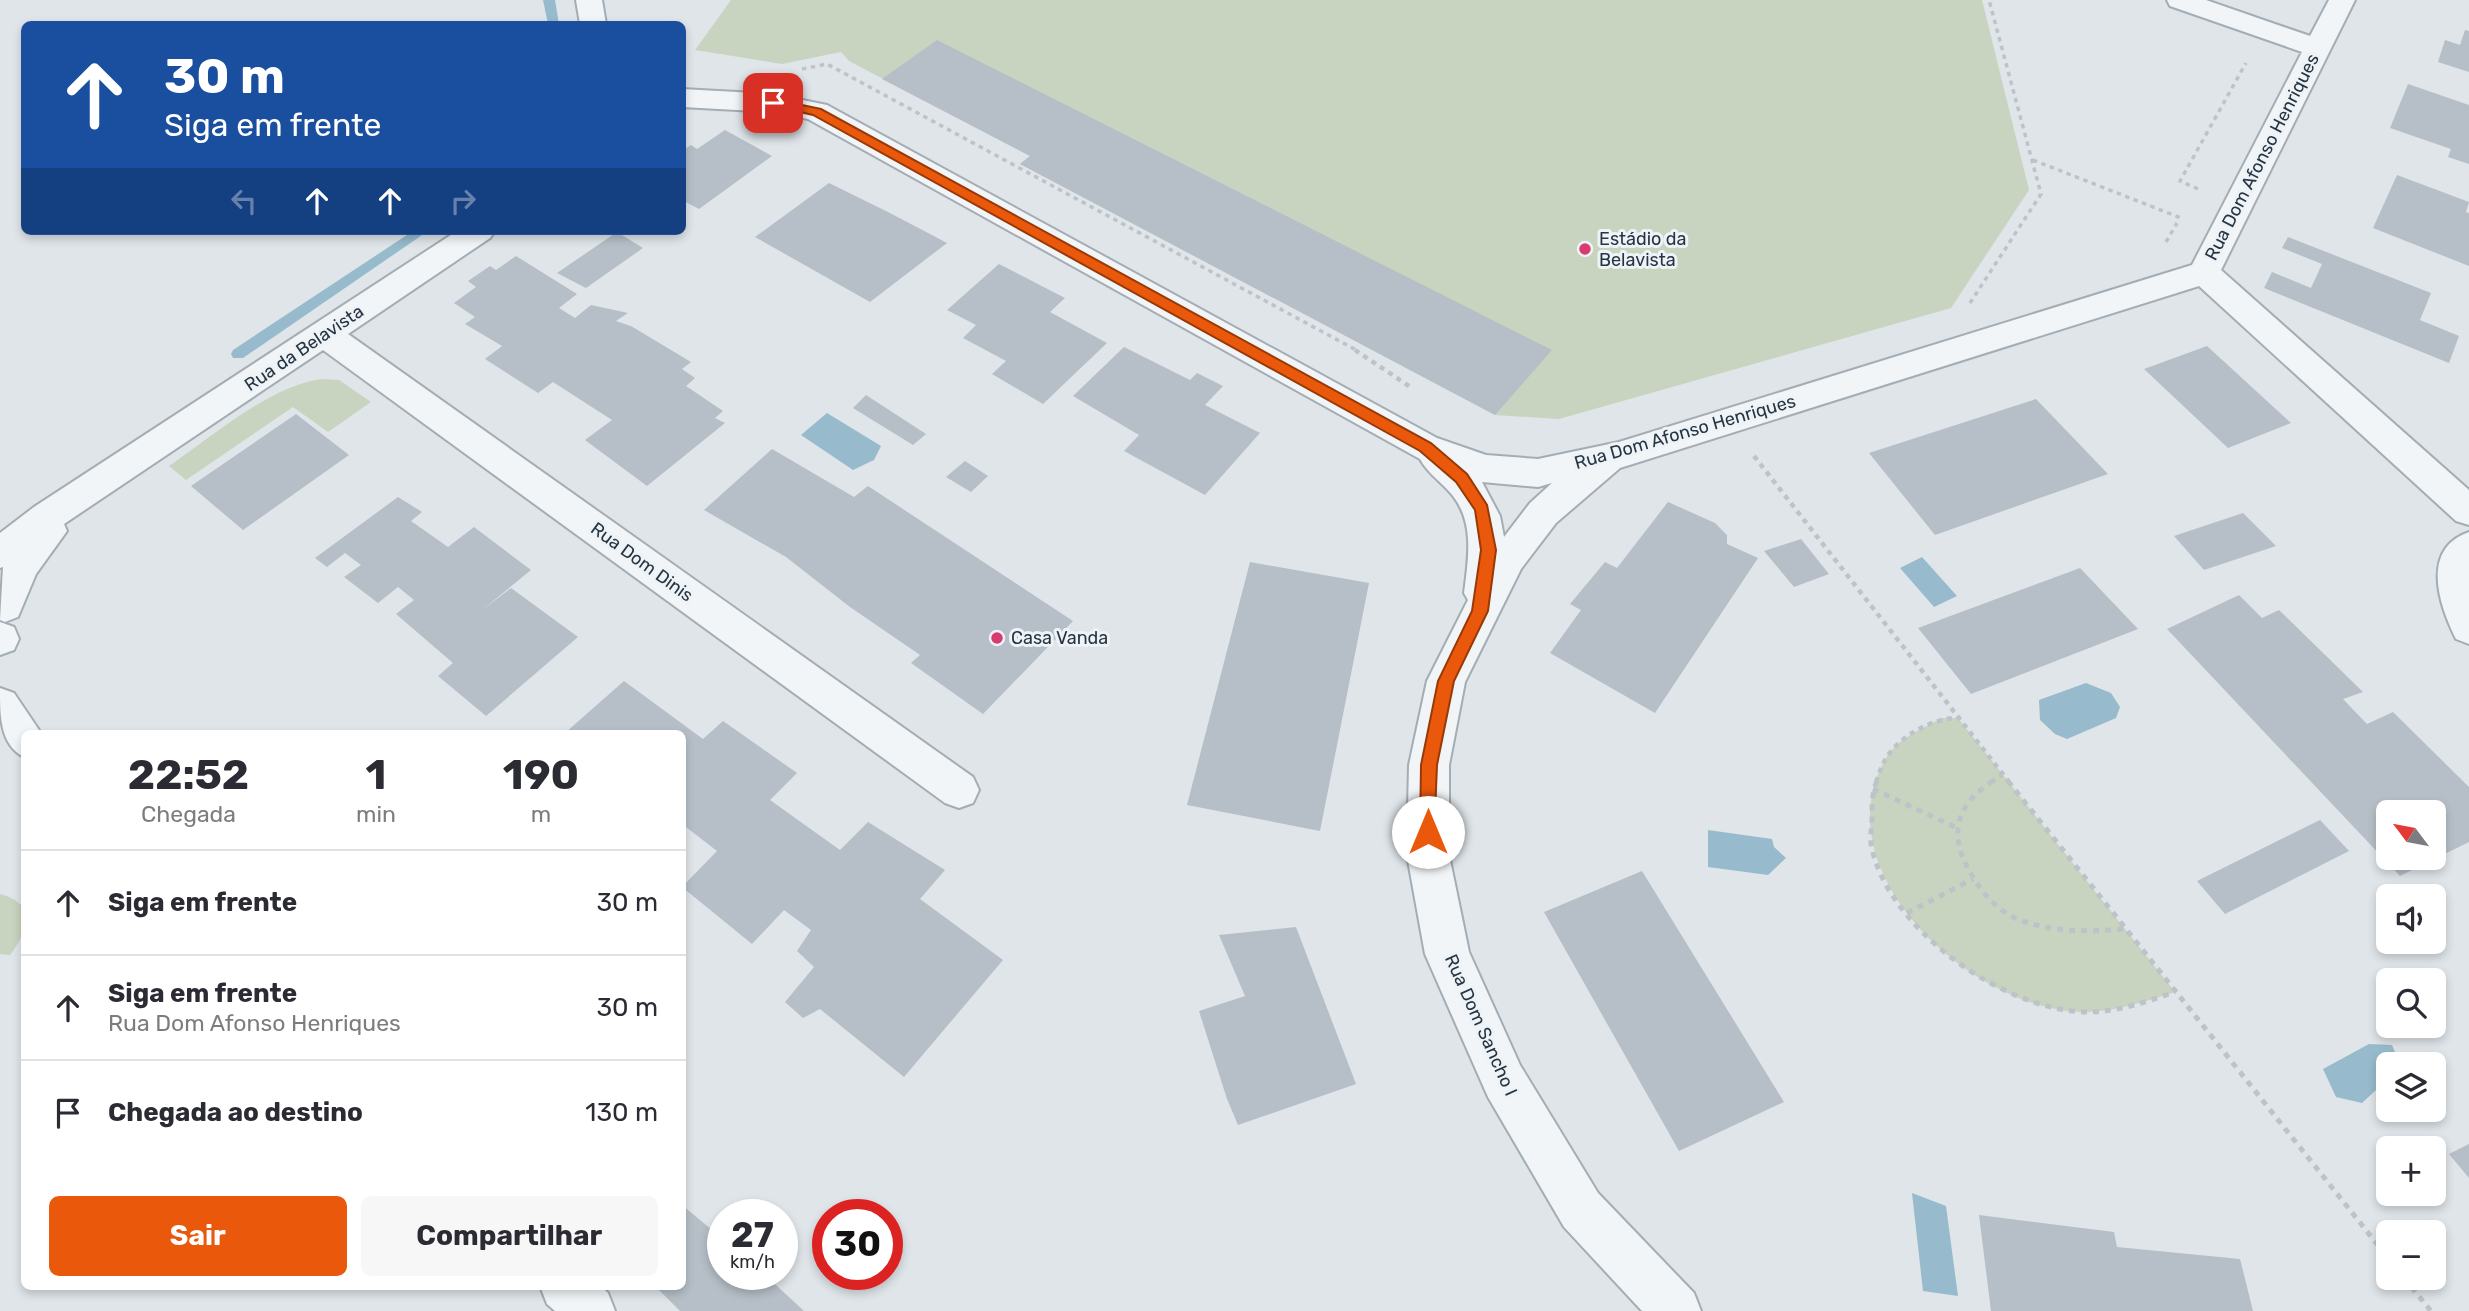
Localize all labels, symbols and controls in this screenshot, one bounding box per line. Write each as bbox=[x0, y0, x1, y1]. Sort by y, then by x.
text: 30 m bbox=[164, 47, 285, 105]
icon: ahead bbox=[49, 49, 140, 140]
street label: Rua Dom Afonso Henriques bbox=[2200, 50, 2324, 264]
pin bbox=[743, 73, 803, 133]
icon: arrive bbox=[754, 84, 792, 122]
text: Siga em frente bbox=[164, 106, 382, 144]
icon: left bbox=[225, 182, 263, 220]
icon: ahead bbox=[298, 182, 336, 220]
icon: ahead bbox=[371, 182, 409, 220]
icon: right bbox=[444, 182, 482, 220]
place label: Estádio da Belavista bbox=[1599, 228, 1687, 271]
marker: Estádio da Belavista bbox=[1577, 241, 1593, 257]
street label: Rua da Belavista bbox=[240, 300, 368, 396]
street label: Rua Dom Afonso Henriques bbox=[1572, 390, 1798, 474]
street label: Rua Dom Dinis bbox=[586, 517, 698, 607]
place label: Casa Vanda bbox=[1011, 627, 1108, 649]
marker: Casa Vanda bbox=[989, 630, 1005, 646]
text: 22:52 bbox=[128, 750, 249, 800]
text: 1 bbox=[366, 750, 386, 800]
text: 190 bbox=[503, 750, 579, 800]
position arrow bbox=[1391, 795, 1465, 869]
text: Chegada bbox=[141, 800, 236, 828]
text: min bbox=[356, 800, 396, 828]
text: m bbox=[531, 800, 551, 828]
north arrow bbox=[2376, 800, 2446, 870]
map controls bbox=[2376, 800, 2446, 1290]
icon: ahead bbox=[49, 884, 87, 922]
button: sound bbox=[2376, 884, 2446, 954]
text: Siga em frente bbox=[108, 887, 297, 918]
text: 30 m bbox=[596, 887, 658, 918]
street label: Rua Dom Sancho I bbox=[1440, 951, 1522, 1099]
button: search bbox=[2376, 968, 2446, 1038]
text: Siga em frente bbox=[108, 978, 297, 1009]
icon: ahead bbox=[49, 989, 87, 1027]
text: 30 m bbox=[596, 992, 658, 1023]
text: Rua Dom Afonso Henriques bbox=[108, 1009, 401, 1037]
button: layers bbox=[2376, 1052, 2446, 1122]
icon: arrive bbox=[49, 1094, 87, 1132]
text: Chegada ao destino bbox=[108, 1097, 363, 1128]
text: 130 m bbox=[585, 1097, 658, 1128]
button: + bbox=[2376, 1136, 2446, 1206]
button: Sair bbox=[49, 1196, 347, 1276]
button: Compartilhar bbox=[361, 1196, 658, 1276]
speed limit sign: 30 bbox=[812, 1199, 903, 1290]
text: 27 bbox=[731, 1214, 774, 1256]
button: − bbox=[2376, 1220, 2446, 1290]
text: km/h bbox=[730, 1251, 775, 1273]

